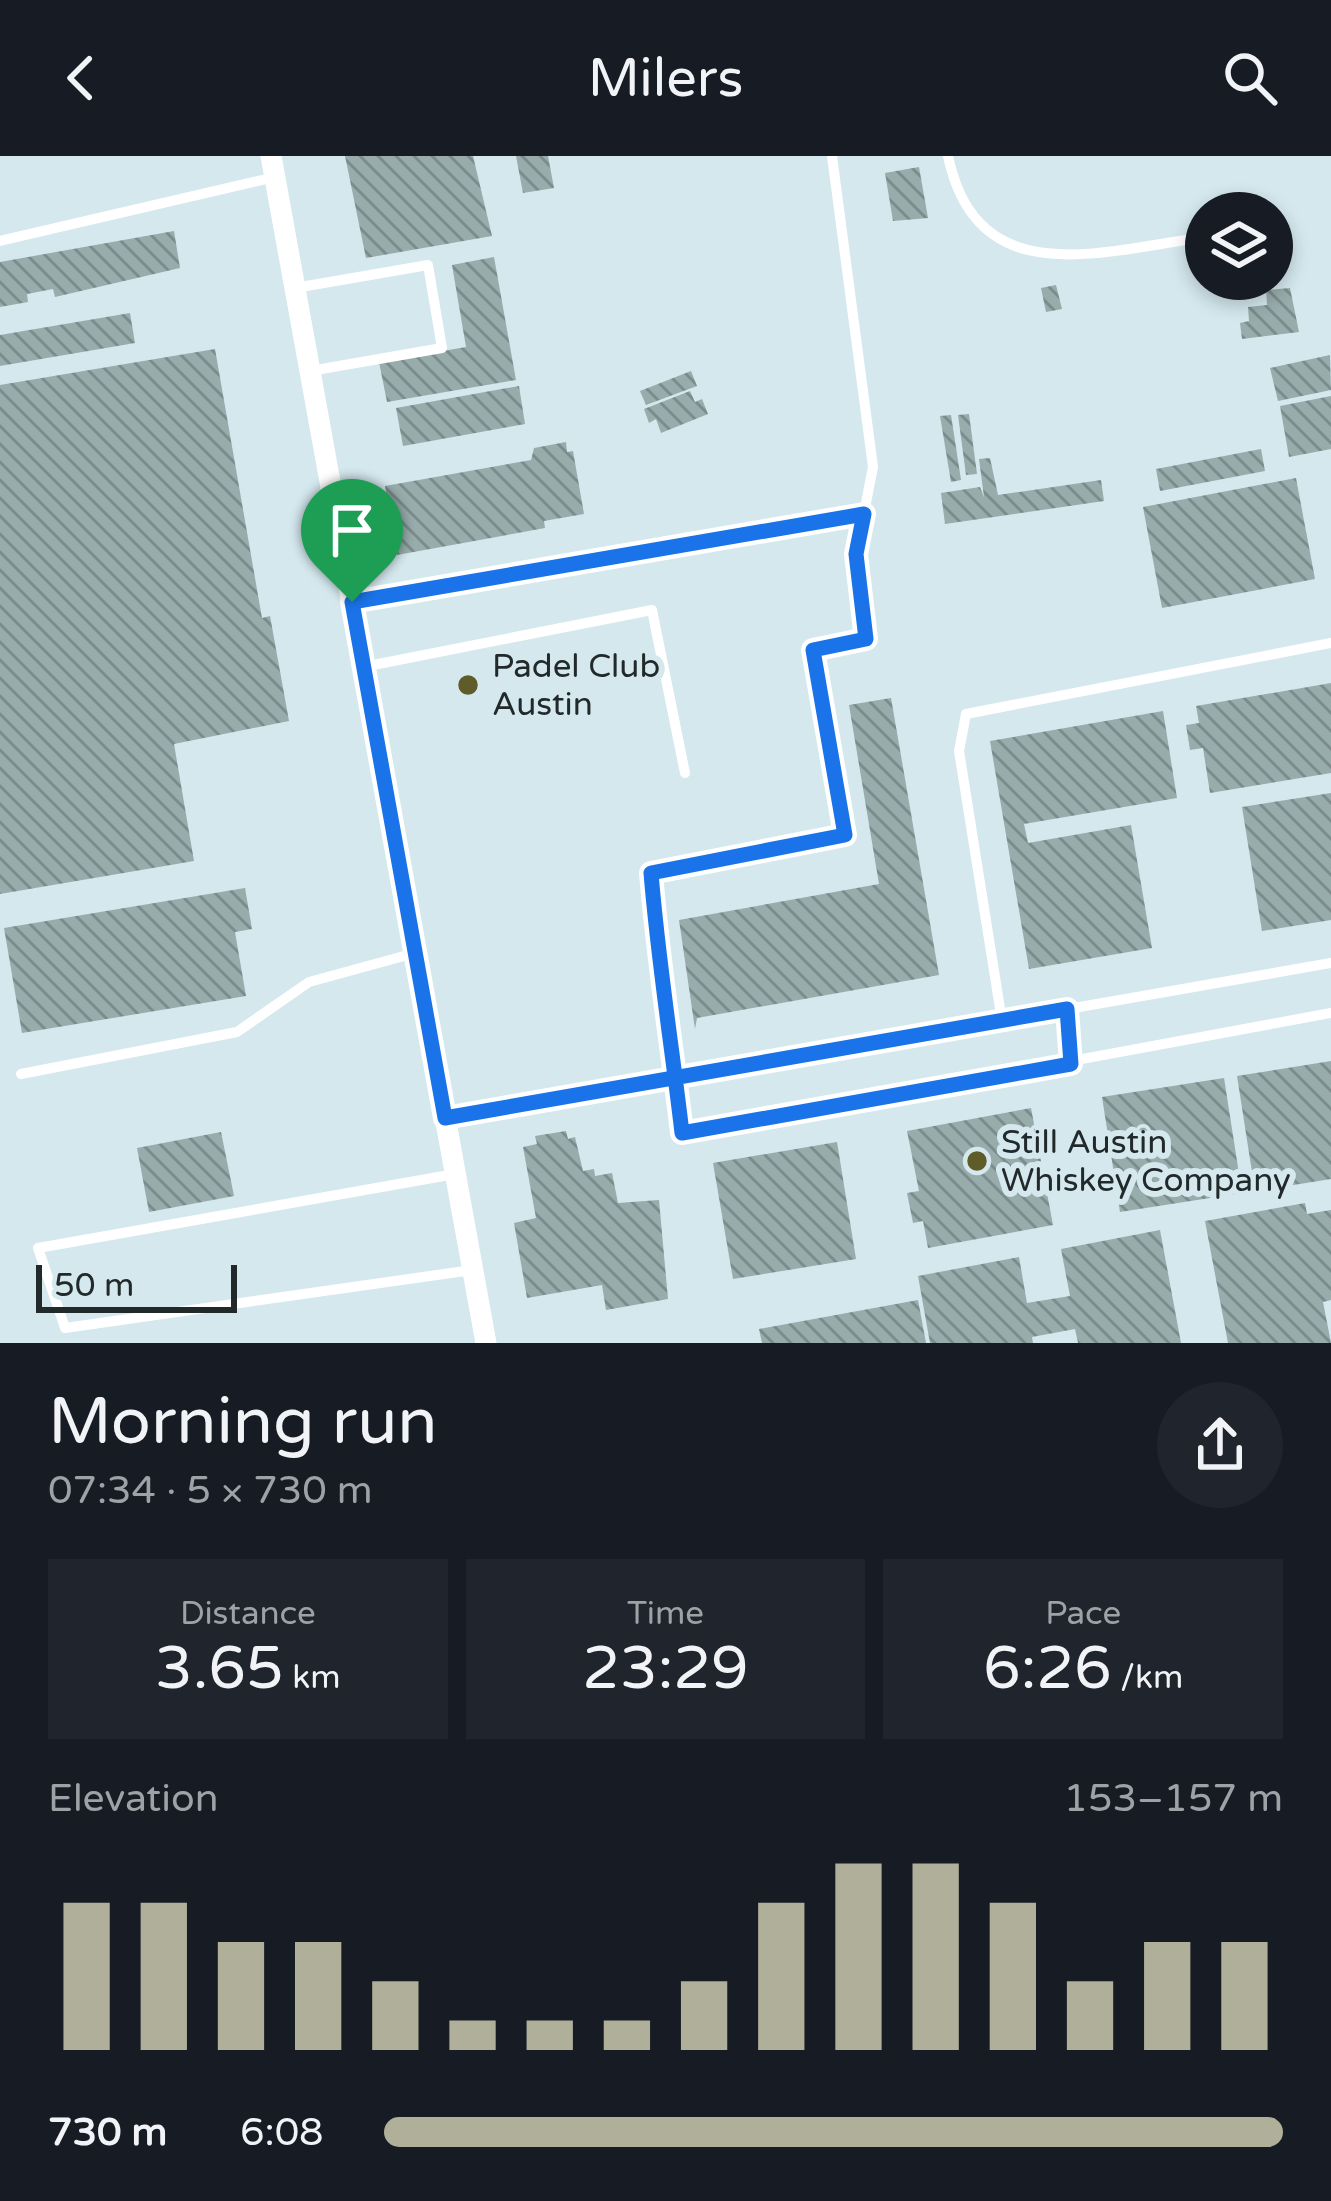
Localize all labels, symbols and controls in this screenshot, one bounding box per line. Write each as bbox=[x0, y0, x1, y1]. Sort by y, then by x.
icon: back bbox=[48, 45, 114, 111]
icon: search bbox=[1217, 45, 1283, 111]
text: Milers bbox=[588, 46, 743, 111]
map controls bbox=[1185, 192, 1293, 300]
button: layers bbox=[1185, 192, 1293, 300]
pin bbox=[301, 479, 403, 602]
icon: arrive bbox=[319, 497, 385, 563]
place label: Padel Club Austin bbox=[492, 647, 660, 724]
marker: Padel Club Austin bbox=[455, 672, 481, 698]
place label: Still Austin Whiskey Company bbox=[1001, 1123, 1291, 1200]
marker: Still Austin Whiskey Company bbox=[964, 1148, 990, 1174]
scale bar bbox=[36, 1259, 237, 1312]
text: 50 m bbox=[54, 1266, 134, 1305]
text: Morning run bbox=[48, 1382, 438, 1462]
button: share bbox=[1157, 1382, 1283, 1508]
text: 07:34 · 5 × 730 m bbox=[48, 1467, 373, 1514]
text: Distance bbox=[180, 1594, 316, 1633]
text: Time bbox=[627, 1594, 704, 1633]
text: Pace bbox=[1045, 1594, 1121, 1633]
text: 3.65 bbox=[155, 1633, 284, 1705]
text: 23:29 bbox=[582, 1633, 749, 1705]
text: 6:26 bbox=[983, 1633, 1112, 1705]
text: km bbox=[284, 1658, 341, 1697]
text: /km bbox=[1112, 1658, 1183, 1697]
text: Elevation bbox=[48, 1775, 218, 1822]
text: 153–157 m bbox=[1063, 1775, 1283, 1822]
text: 730 m bbox=[48, 2109, 167, 2156]
text: 6:08 bbox=[240, 2109, 324, 2156]

